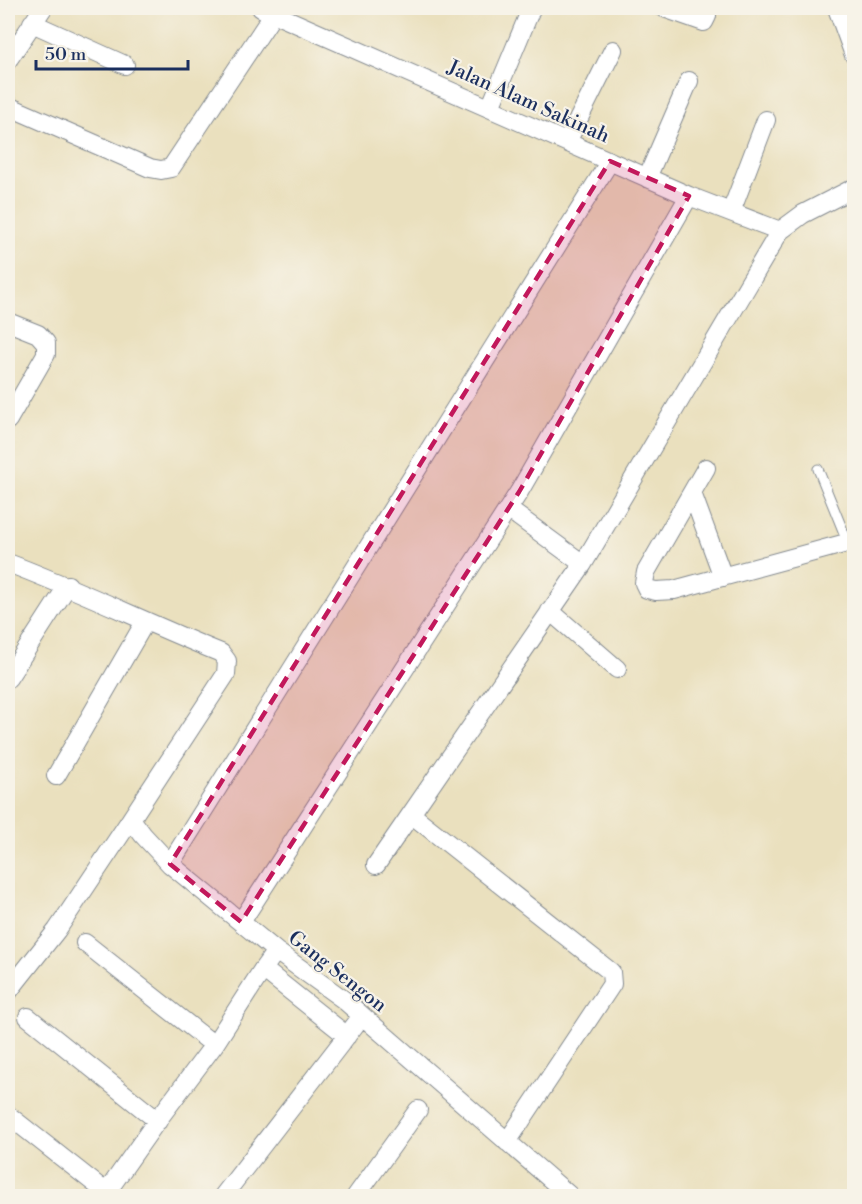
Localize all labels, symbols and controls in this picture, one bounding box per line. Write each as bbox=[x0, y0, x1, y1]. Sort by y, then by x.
scale bar bbox=[36, 33, 188, 71]
text: 50 m bbox=[45, 43, 87, 66]
street label: Jalan Alam Sakinah bbox=[443, 55, 613, 149]
street label: Gang Sengon bbox=[283, 926, 391, 1018]

